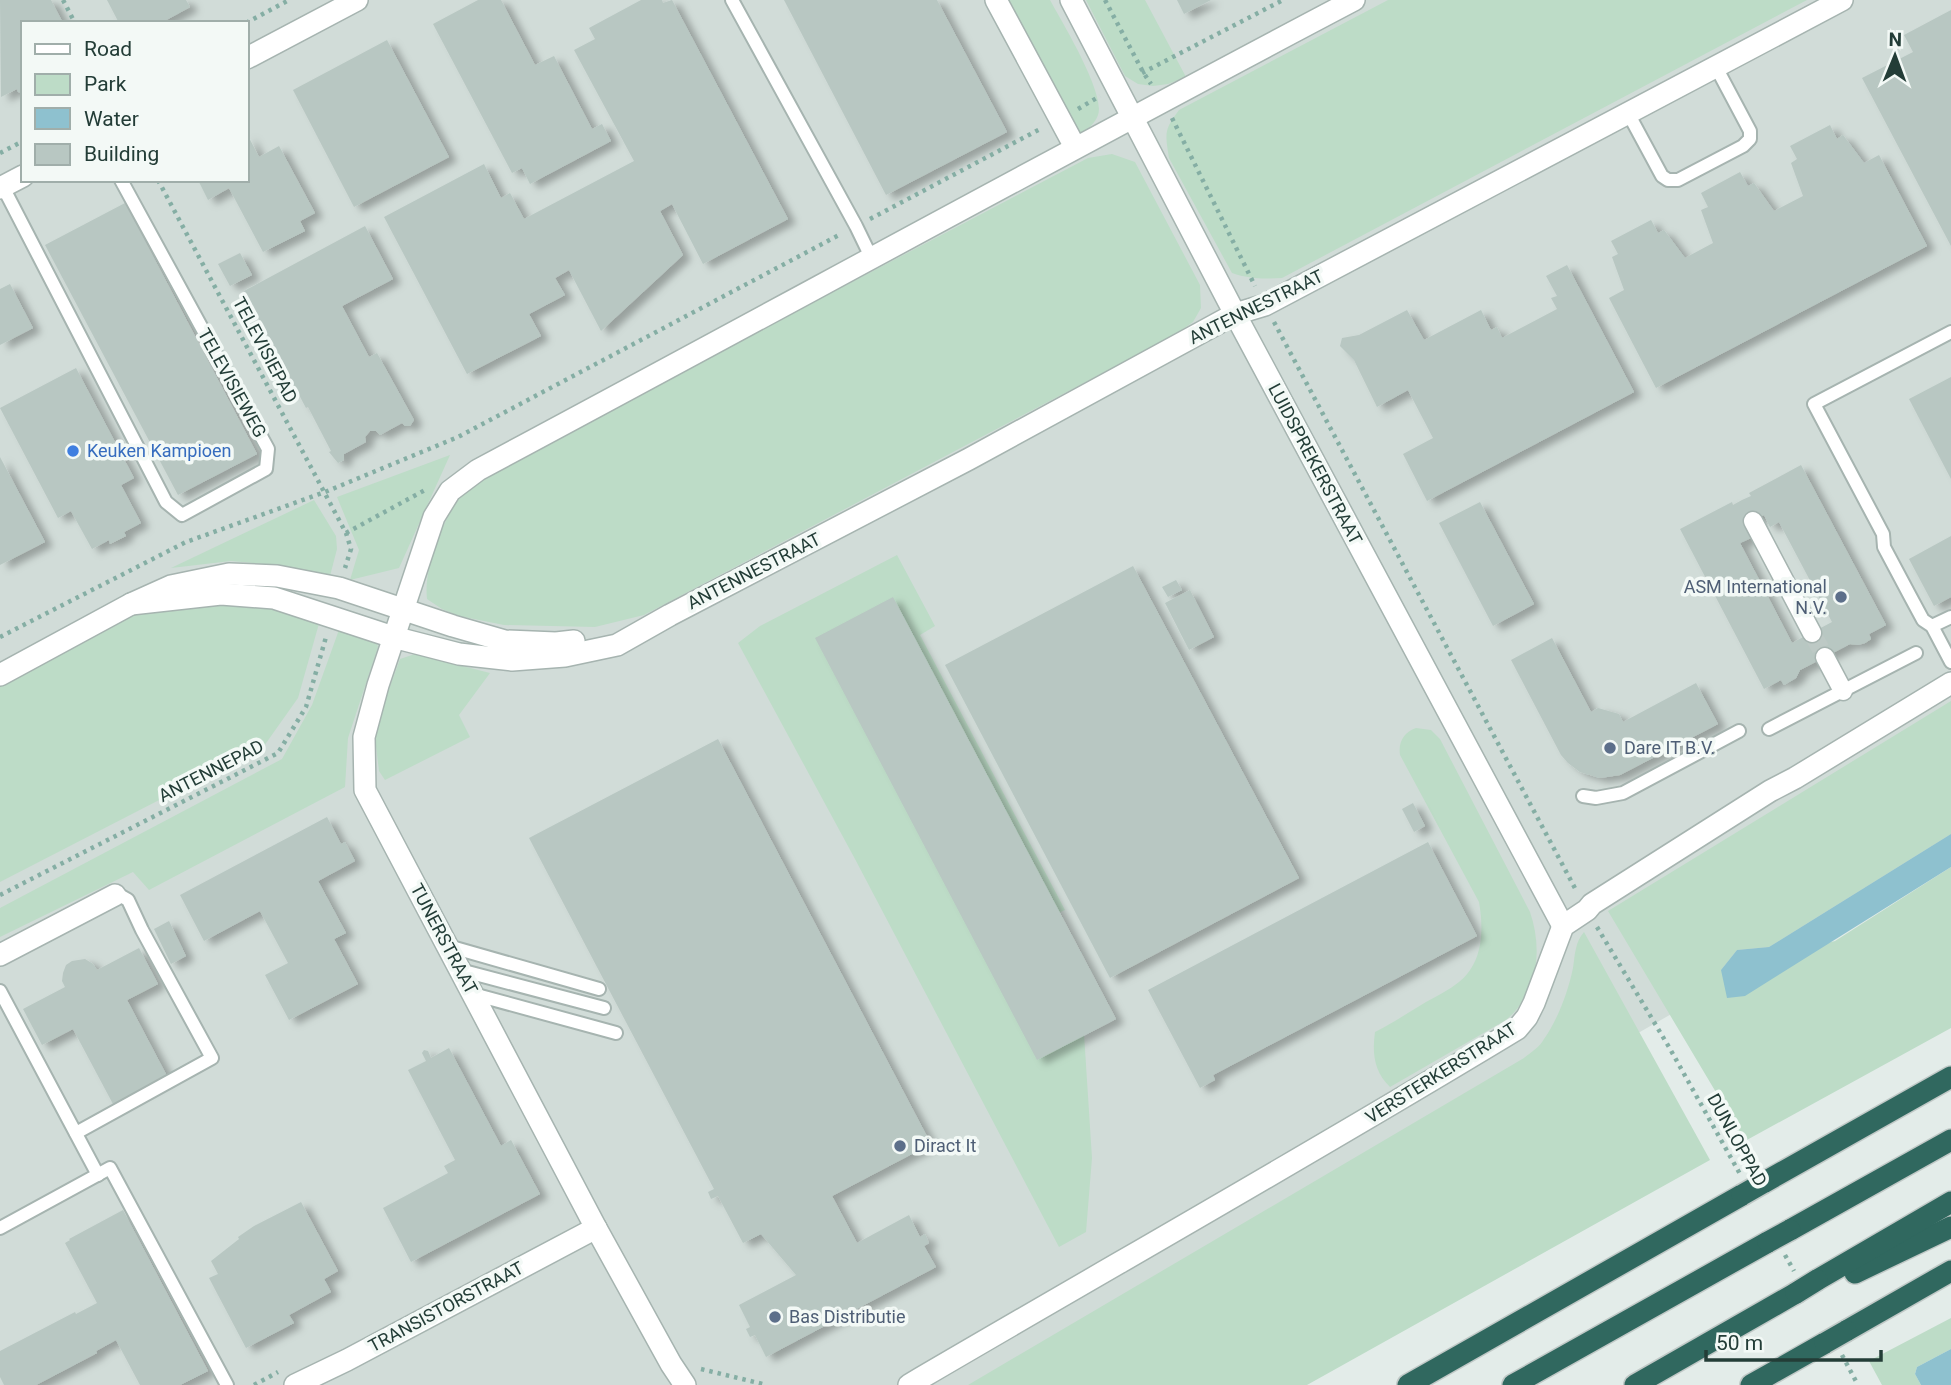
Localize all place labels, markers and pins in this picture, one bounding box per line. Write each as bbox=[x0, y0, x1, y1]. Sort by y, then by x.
place label: Keuken Kampioen bbox=[87, 440, 232, 461]
marker: Keuken Kampioen bbox=[65, 443, 81, 459]
place label: ASM International N.V. bbox=[1684, 576, 1827, 618]
marker: ASM International N.V. bbox=[1833, 589, 1849, 605]
place label: Dare IT B.V. bbox=[1624, 737, 1715, 758]
marker: Dare IT B.V. bbox=[1602, 740, 1618, 756]
place label: Diract It bbox=[914, 1135, 976, 1156]
marker: Diract It bbox=[892, 1138, 908, 1154]
place label: Bas Distributie bbox=[789, 1306, 905, 1327]
marker: Bas Distributie bbox=[767, 1309, 783, 1325]

